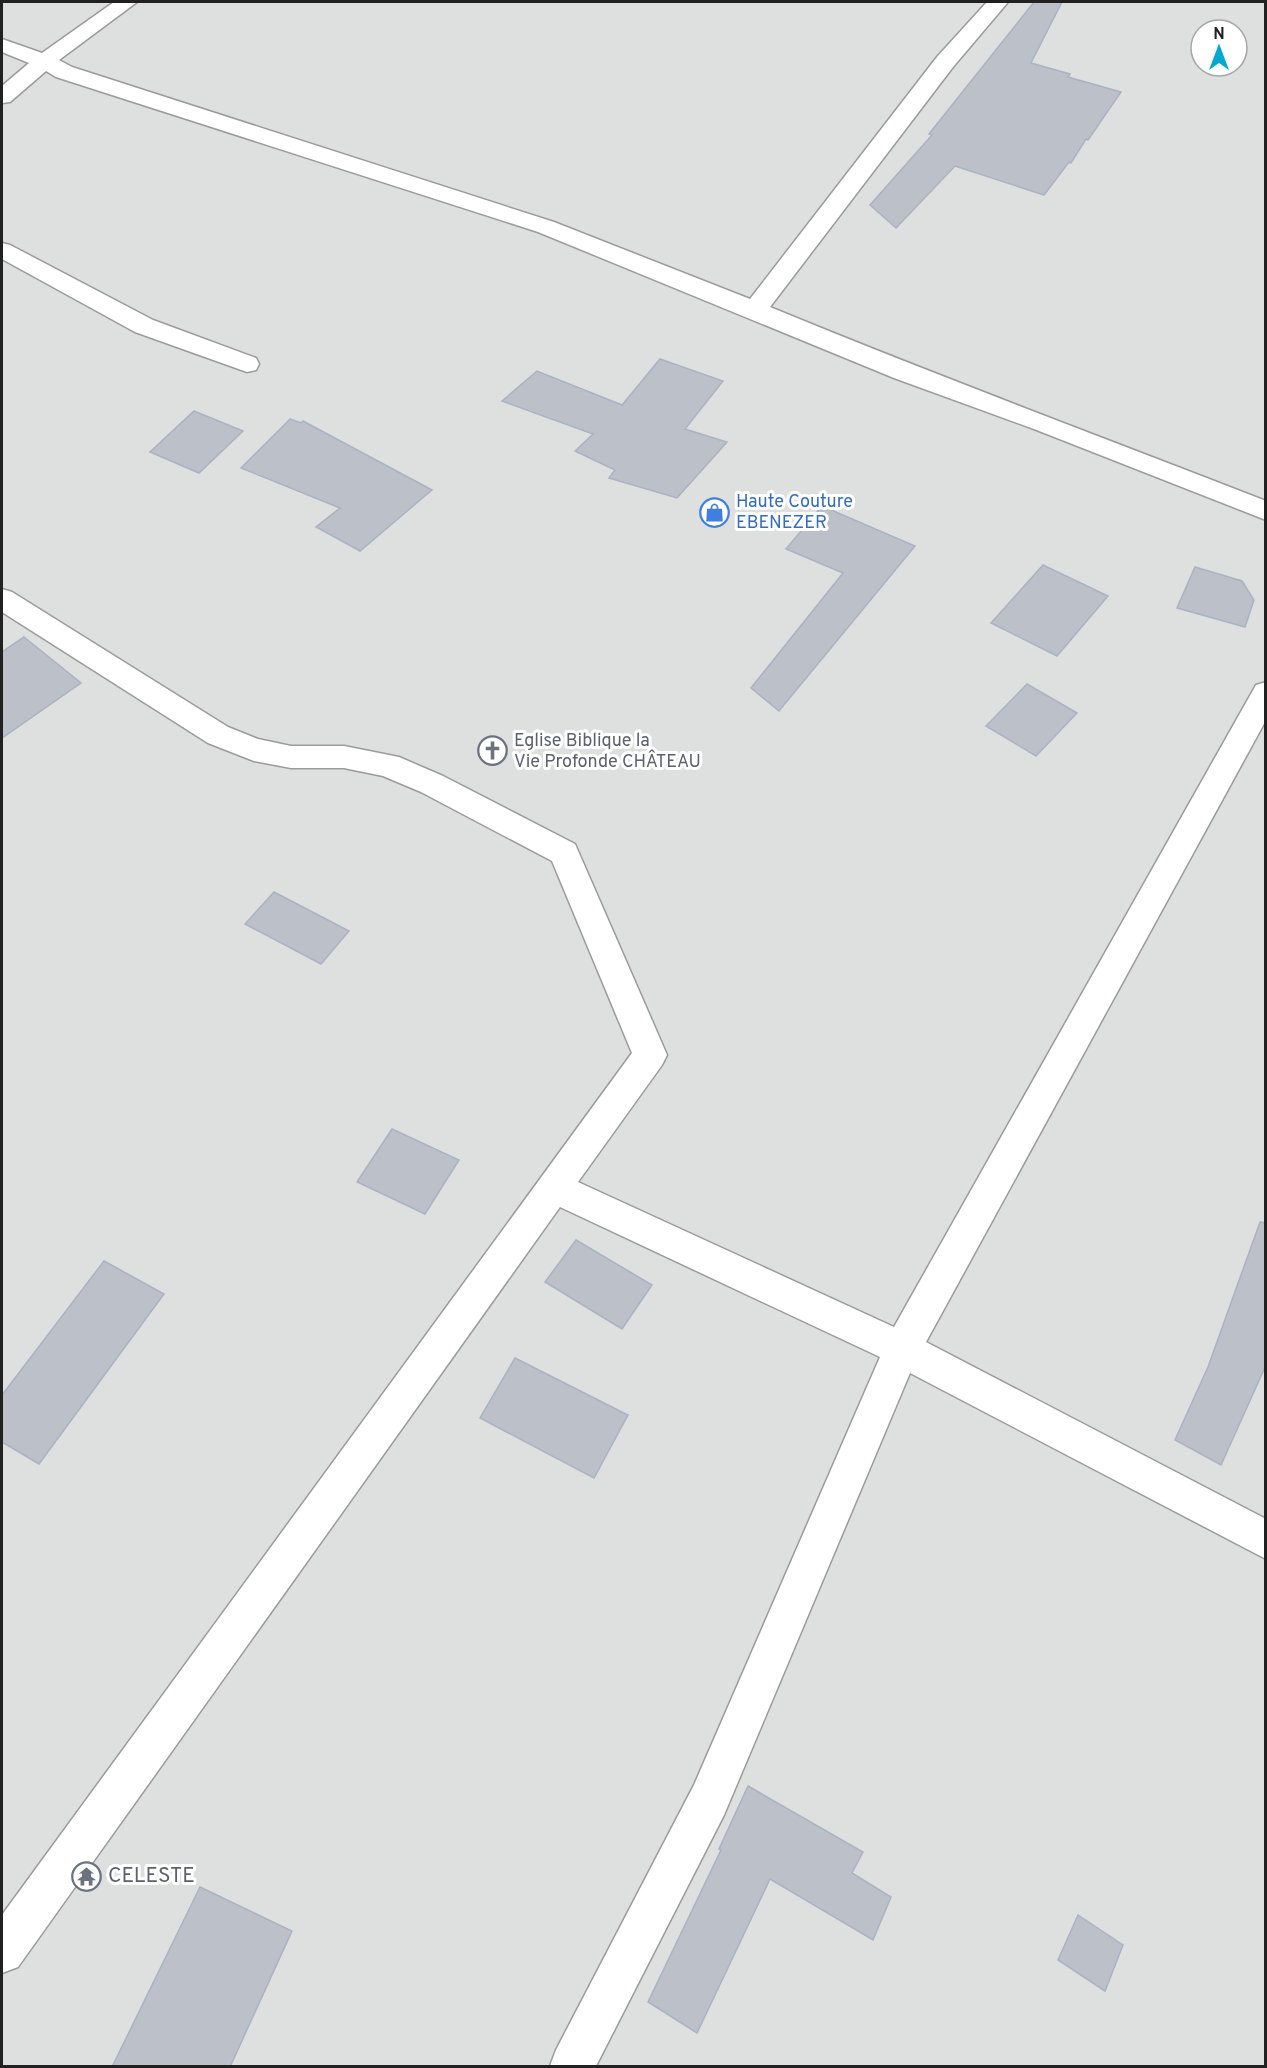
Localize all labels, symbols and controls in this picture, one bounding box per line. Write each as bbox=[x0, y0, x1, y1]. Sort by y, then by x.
north arrow bbox=[1189, 18, 1249, 78]
text: N bbox=[1213, 25, 1225, 45]
place label: Haute Couture EBENEZER bbox=[736, 491, 853, 535]
shop icon: Haute Couture EBENEZER bbox=[699, 496, 731, 528]
place label: Eglise Biblique la Vie Profonde CHÂTEAU bbox=[514, 730, 701, 774]
church icon: Eglise Biblique la Vie Profonde CHÂTEAU bbox=[477, 735, 509, 767]
temple icon: CELESTE bbox=[71, 1860, 103, 1892]
place label: CELESTE bbox=[108, 1863, 195, 1890]

